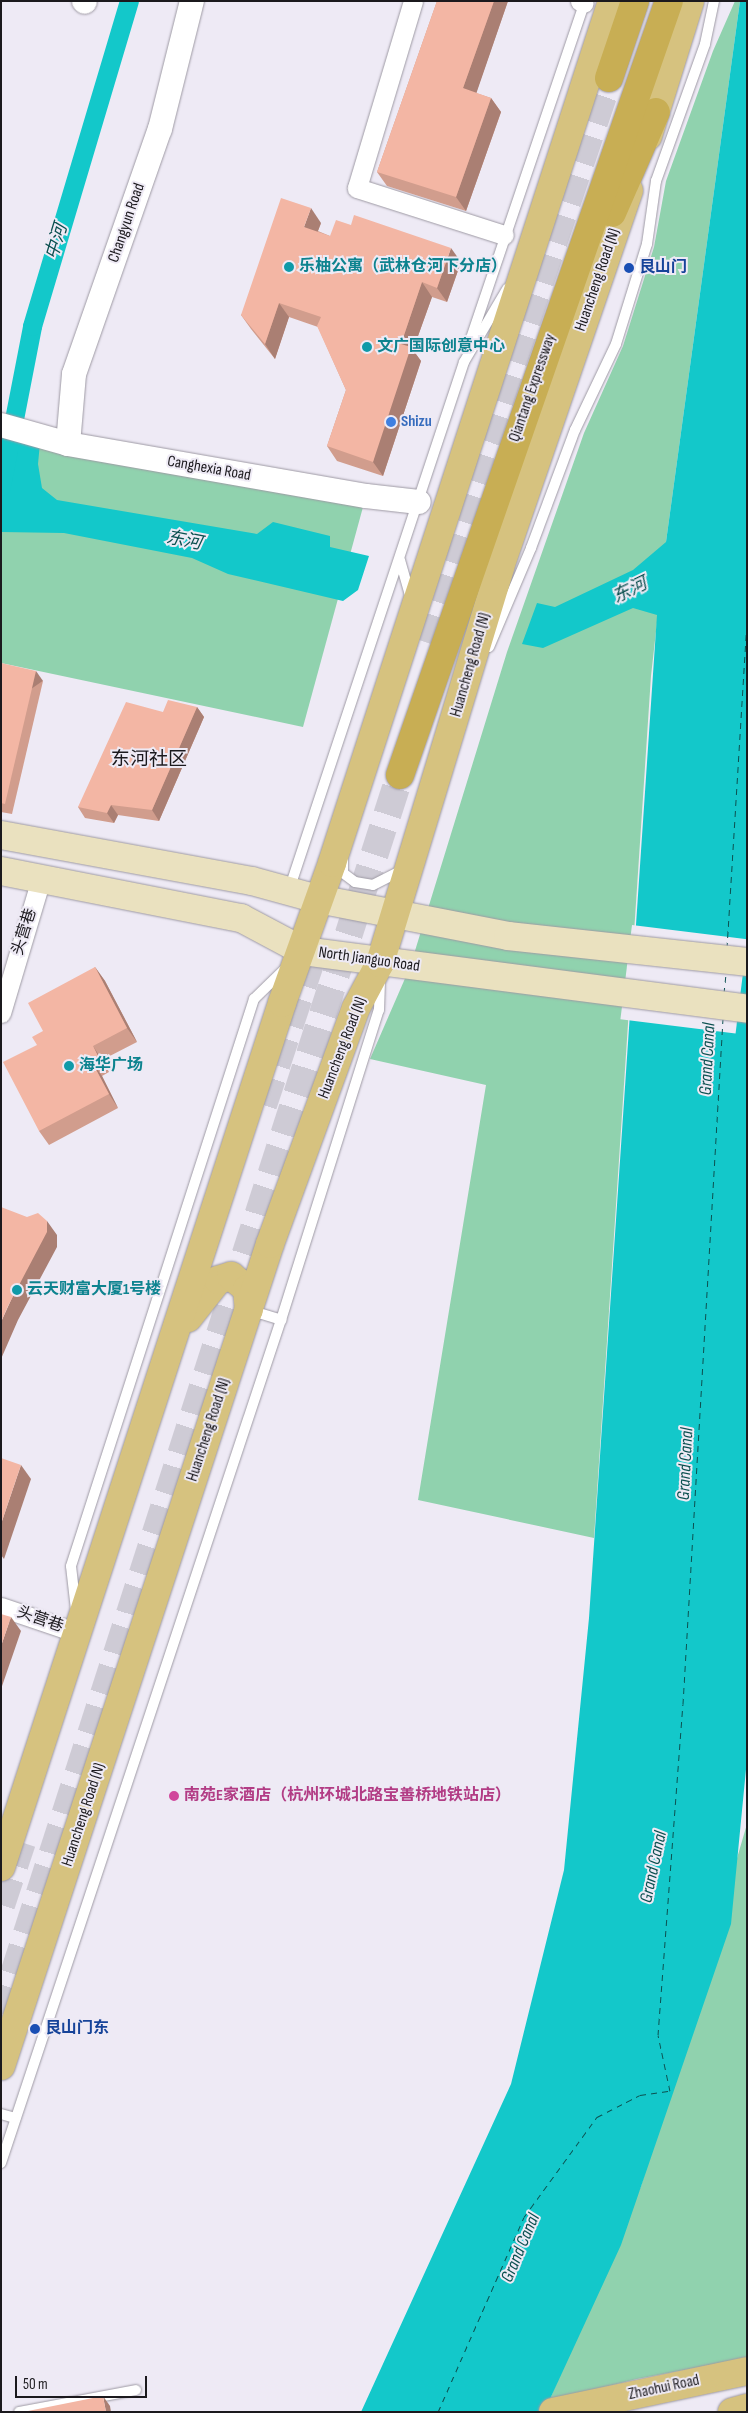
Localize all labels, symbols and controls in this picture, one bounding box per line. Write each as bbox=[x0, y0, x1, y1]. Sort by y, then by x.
street label: Changyun Road bbox=[104, 181, 150, 265]
water label: 中河 bbox=[41, 222, 73, 262]
street label: Huancheng Road (N) bbox=[571, 226, 625, 334]
place label: 乐柚公寓（武林仓河下分店） bbox=[299, 257, 507, 277]
place label: 艮山门 bbox=[639, 258, 687, 278]
marker: 乐柚公寓（武林仓河下分店） bbox=[283, 261, 295, 273]
marker: 艮山门 bbox=[623, 262, 635, 274]
street label: Qiantang Expressway bbox=[506, 331, 560, 445]
place label: 文广国际创意中心 bbox=[377, 337, 505, 357]
marker: 文广国际创意中心 bbox=[361, 341, 373, 353]
place label: Shizu bbox=[401, 412, 432, 432]
marker: Shizu bbox=[385, 416, 397, 428]
street label: Canghexia Road bbox=[166, 452, 252, 486]
water label: 东河 bbox=[164, 527, 204, 555]
water label: 东河 bbox=[609, 573, 651, 609]
street label: Huancheng Road (N) bbox=[447, 611, 495, 719]
district label: 东河社区 bbox=[111, 749, 187, 771]
street label: 头营巷 bbox=[9, 906, 41, 958]
street label: North Jianguo Road bbox=[317, 943, 421, 977]
street label: Huancheng Road (N) bbox=[315, 994, 371, 1102]
water label: Grand Canal bbox=[695, 1022, 721, 1096]
place label: 海华广场 bbox=[79, 1056, 143, 1076]
marker: 海华广场 bbox=[63, 1060, 75, 1072]
place label: 云天财富大厦1号楼 bbox=[27, 1280, 161, 1300]
marker: 云天财富大厦1号楼 bbox=[11, 1284, 23, 1296]
street label: Huancheng Road (N) bbox=[183, 1376, 235, 1484]
water label: Grand Canal bbox=[673, 1427, 699, 1501]
street label: 头营巷 bbox=[14, 1603, 66, 1637]
street label: Huancheng Road (N) bbox=[58, 1761, 110, 1869]
place label: 南苑E家酒店（杭州环城北路宝善桥地铁站店） bbox=[184, 1786, 511, 1806]
marker: 南苑E家酒店（杭州环城北路宝善桥地铁站店） bbox=[168, 1790, 180, 1802]
water label: Grand Canal bbox=[636, 1829, 672, 1905]
place label: 艮山门东 bbox=[45, 2019, 109, 2039]
marker: 艮山门东 bbox=[29, 2023, 41, 2035]
water label: Grand Canal bbox=[497, 2210, 545, 2286]
scale bar bbox=[18, 2366, 150, 2398]
street label: Zhaohui Road bbox=[627, 2371, 701, 2405]
text: 50 m bbox=[23, 2375, 48, 2394]

